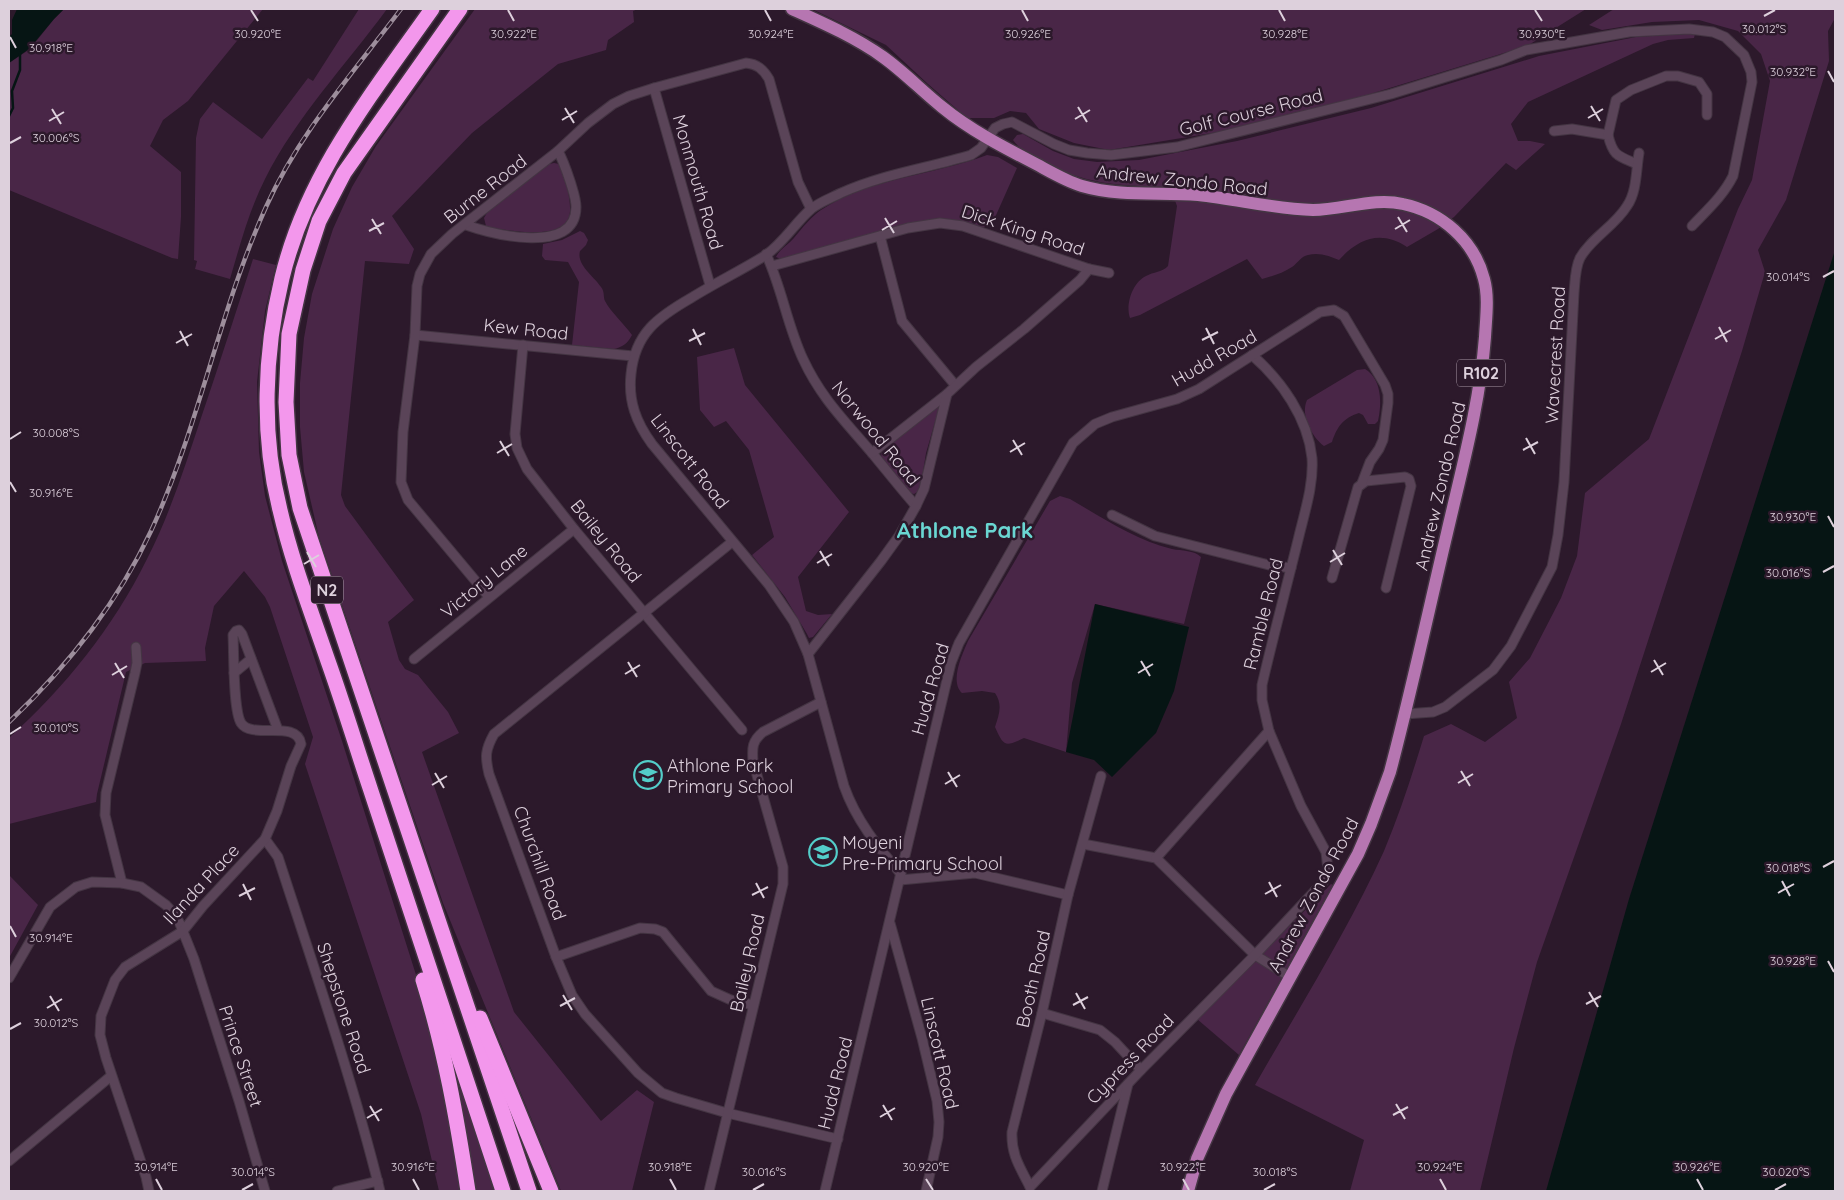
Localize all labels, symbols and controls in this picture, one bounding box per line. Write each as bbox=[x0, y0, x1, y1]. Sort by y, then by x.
text: 30.012°S bbox=[1742, 21, 1787, 36]
text: 30.920°E bbox=[235, 26, 282, 41]
text: 30.922°E bbox=[491, 26, 537, 41]
text: 30.924°E bbox=[748, 26, 794, 41]
text: 30.926°E bbox=[1005, 26, 1051, 41]
text: 30.928°E bbox=[1262, 26, 1308, 41]
text: 30.930°E bbox=[1519, 26, 1565, 41]
text: 30.918°E bbox=[29, 40, 73, 55]
text: 30.932°E bbox=[1770, 64, 1816, 79]
street label: Golf Course Road bbox=[1177, 83, 1325, 141]
street label: Monmouth Road bbox=[668, 112, 728, 252]
text: 30.006°S bbox=[32, 130, 80, 145]
street label: Burne Road bbox=[439, 149, 531, 229]
street label: Andrew Zondo Road bbox=[1095, 160, 1269, 200]
street label: Dick King Road bbox=[959, 199, 1087, 261]
text: 30.014°S bbox=[1766, 269, 1810, 284]
street label: Wavecrest Road bbox=[1540, 286, 1570, 424]
street label: Kew Road bbox=[482, 313, 570, 345]
street label: Hudd Road bbox=[1167, 324, 1261, 392]
road number: R102 bbox=[1457, 359, 1505, 386]
street label: Norwood Road bbox=[827, 376, 925, 490]
street label: Andrew Zondo Road bbox=[1409, 399, 1471, 573]
street label: Linscott Road bbox=[646, 409, 734, 513]
text: 30.008°S bbox=[32, 425, 80, 440]
text: 30.916°E bbox=[29, 485, 73, 500]
street label: Bailey Road bbox=[565, 495, 647, 587]
text: 30.930°E bbox=[1770, 509, 1816, 524]
district label: Athlone Park bbox=[897, 516, 1033, 544]
street label: Victory Lane bbox=[436, 539, 532, 623]
street label: Ramble Road bbox=[1238, 556, 1288, 672]
text: 30.016°S bbox=[1766, 565, 1810, 580]
road number: N2 bbox=[311, 576, 343, 604]
street label: Hudd Road bbox=[906, 640, 954, 738]
text: 30.010°S bbox=[33, 720, 79, 735]
place label: Athlone Park Primary School bbox=[667, 754, 793, 798]
school or university icon: Athlone Park Primary School bbox=[633, 760, 663, 790]
street label: Churchill Road bbox=[509, 803, 571, 923]
street label: Andrew Zondo Road bbox=[1262, 814, 1364, 976]
place label: Moyeni Pre-Primary School bbox=[842, 831, 1003, 875]
school or university icon: Moyeni Pre-Primary School bbox=[808, 837, 838, 867]
street label: Ilanda Place bbox=[158, 839, 244, 929]
text: 30.018°S bbox=[1766, 860, 1810, 875]
street label: Bailey Road bbox=[725, 912, 769, 1014]
street label: Booth Road bbox=[1011, 928, 1055, 1030]
text: 30.914°E bbox=[29, 930, 73, 945]
street label: Shepstone Road bbox=[312, 939, 376, 1077]
text: 30.928°E bbox=[1770, 953, 1816, 968]
street label: Linscott Road bbox=[916, 995, 964, 1111]
street label: Prince Street bbox=[214, 1002, 268, 1110]
street label: Cypress Road bbox=[1081, 1009, 1179, 1109]
text: 30.012°S bbox=[34, 1015, 79, 1030]
street label: Hudd Road bbox=[812, 1034, 858, 1132]
text: 30.914°E bbox=[134, 1159, 178, 1174]
text: 30.916°E bbox=[391, 1159, 435, 1174]
text: 30.918°E bbox=[648, 1159, 692, 1174]
text: 30.920°E bbox=[903, 1159, 950, 1174]
text: 30.922°E bbox=[1160, 1159, 1206, 1174]
text: 30.924°E bbox=[1417, 1159, 1463, 1174]
text: 30.926°E bbox=[1674, 1159, 1720, 1174]
text: 30.014°S bbox=[231, 1164, 275, 1179]
text: 30.016°S bbox=[742, 1164, 786, 1179]
text: 30.018°S bbox=[1253, 1164, 1297, 1179]
text: 30.020°S bbox=[1762, 1164, 1810, 1179]

